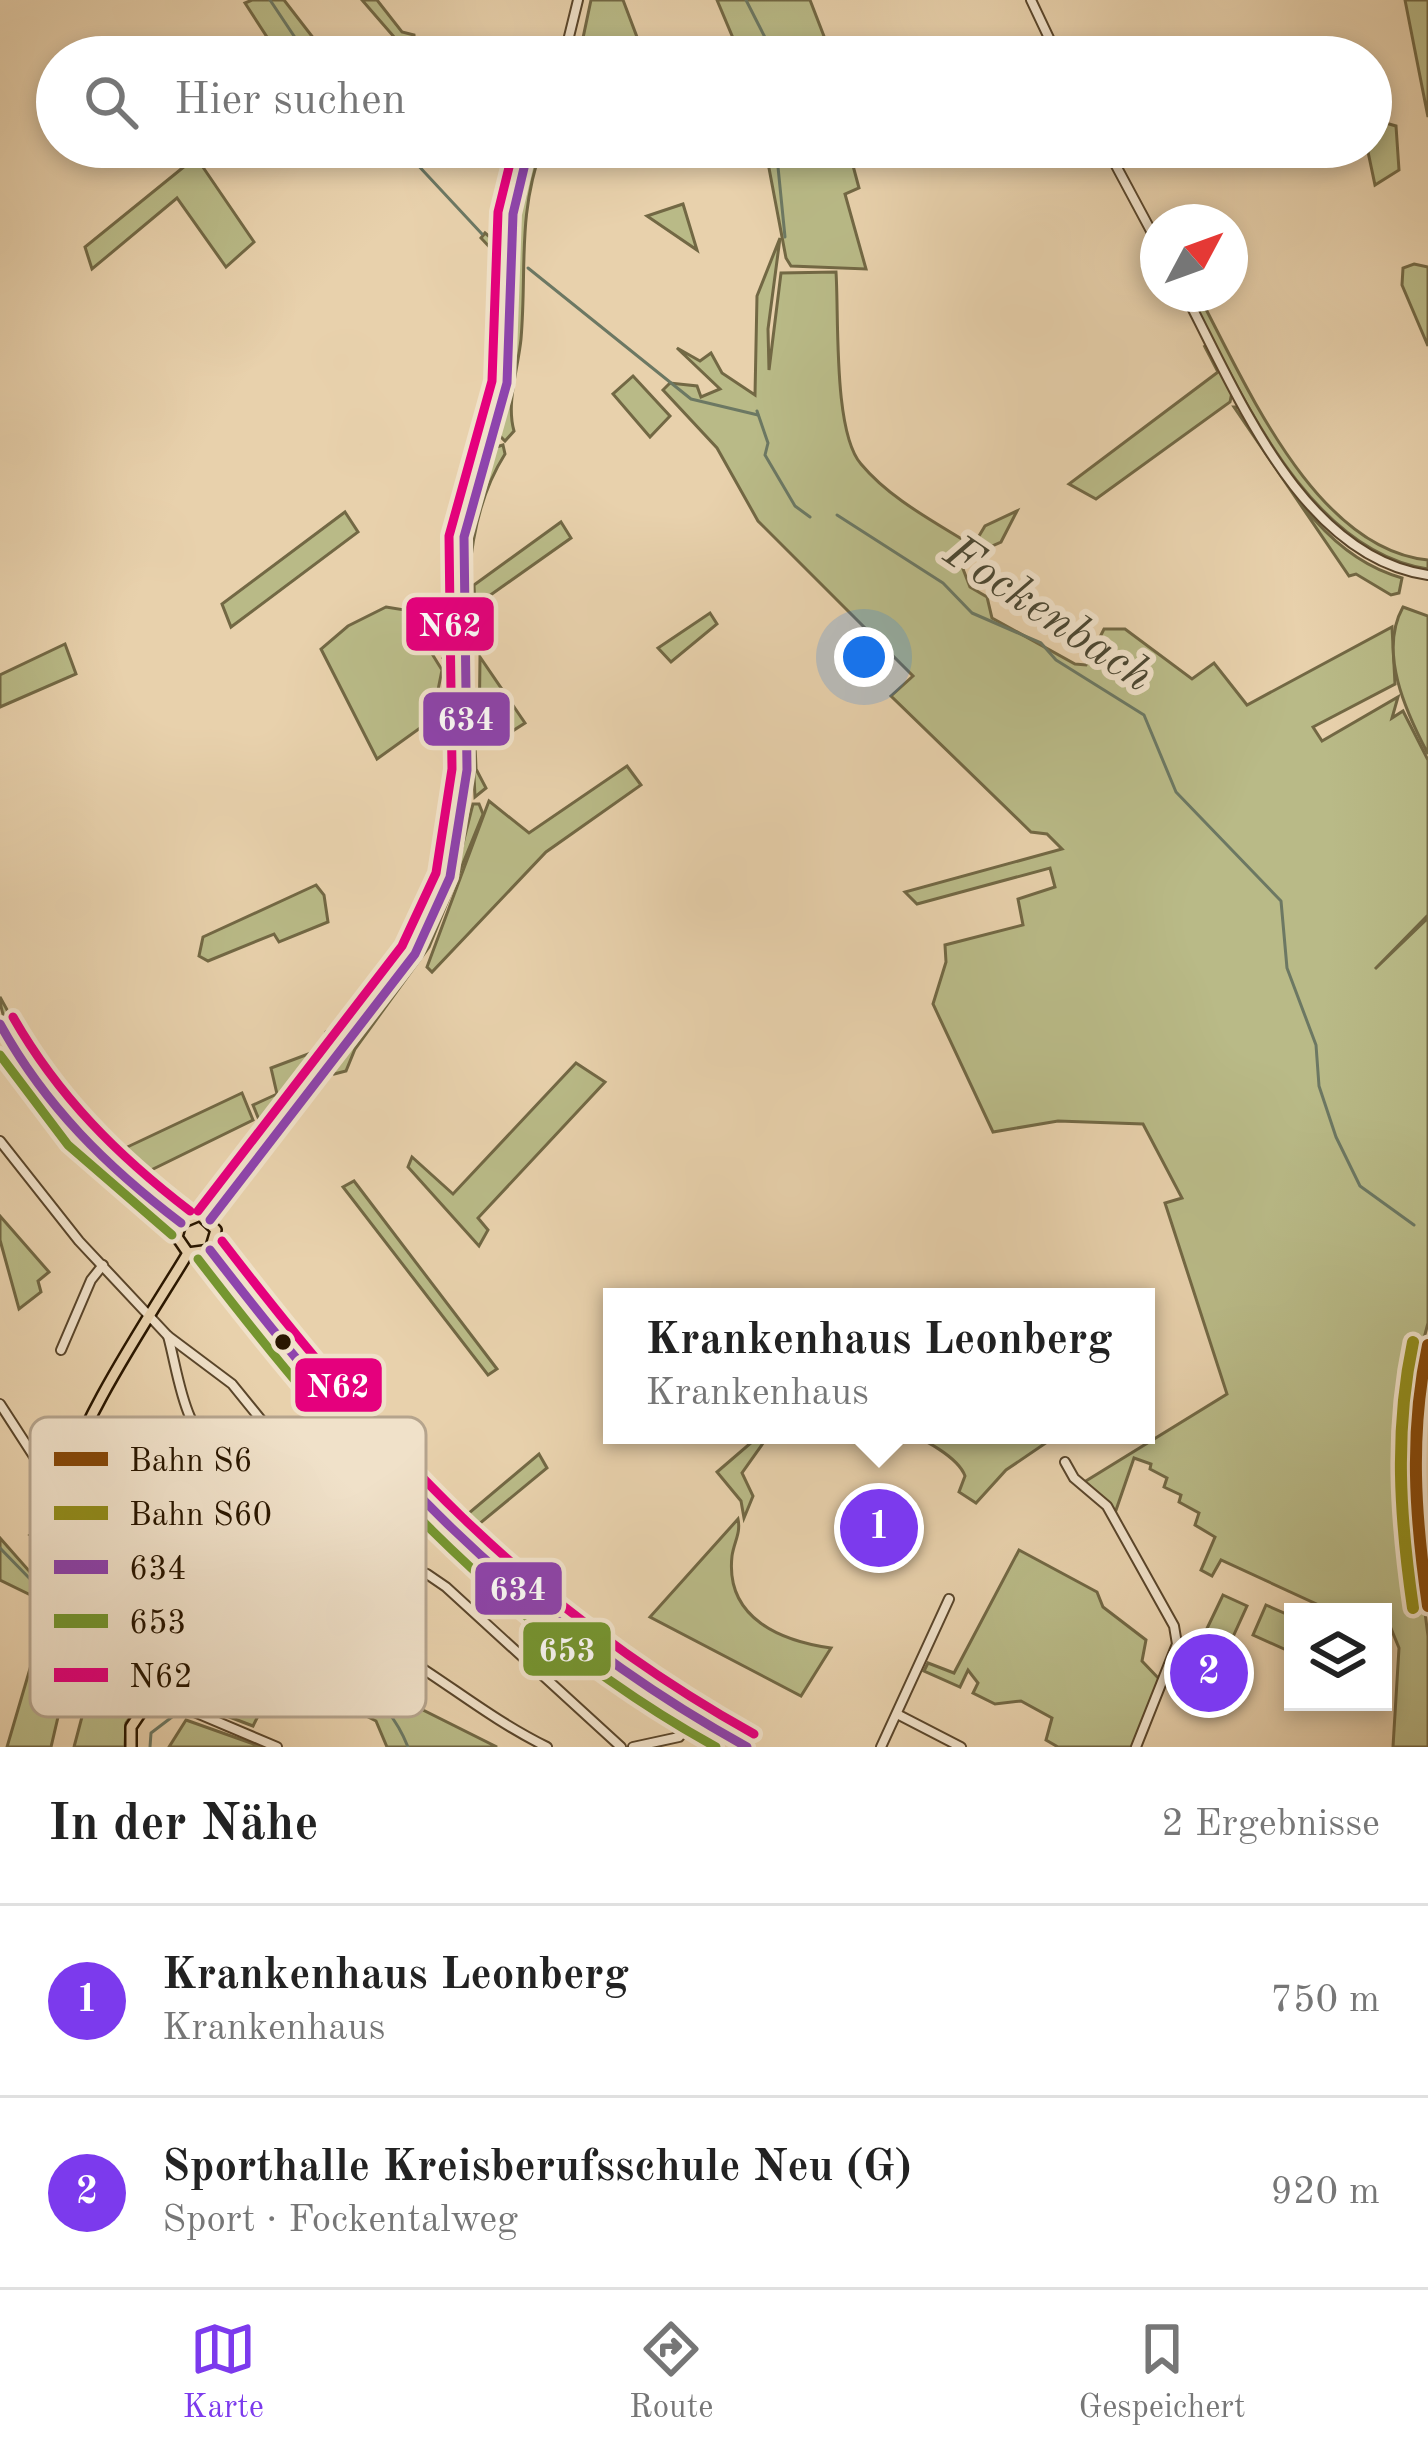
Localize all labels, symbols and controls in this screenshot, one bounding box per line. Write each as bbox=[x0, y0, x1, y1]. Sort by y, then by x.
search box bbox=[36, 36, 1392, 168]
icon: search bbox=[78, 69, 144, 135]
text: Hier suchen bbox=[174, 79, 406, 124]
north arrow bbox=[1140, 204, 1248, 312]
water label: Fockenbach bbox=[934, 528, 1161, 702]
line badge: N62 bbox=[404, 595, 496, 653]
text: N62 bbox=[418, 611, 482, 644]
your location bbox=[834, 627, 894, 687]
line badge: 634 bbox=[421, 690, 512, 748]
text: 634 bbox=[437, 705, 495, 738]
popup bbox=[603, 1288, 1155, 1444]
text: Krankenhaus Leonberg bbox=[646, 1319, 1112, 1364]
unlabelled marker bbox=[272, 1331, 294, 1353]
line badge: N62 bbox=[293, 1356, 384, 1414]
text: N62 bbox=[306, 1372, 370, 1405]
text: Krankenhaus bbox=[646, 1374, 869, 1413]
legend bbox=[30, 1417, 426, 1717]
text: Bahn S6 bbox=[129, 1446, 253, 1479]
pin: 1 bbox=[840, 1483, 918, 1573]
text: Bahn S60 bbox=[129, 1500, 272, 1533]
text: 634 bbox=[129, 1554, 186, 1587]
line badge: 634 bbox=[473, 1560, 564, 1617]
text: 634 bbox=[489, 1575, 547, 1608]
map controls bbox=[1284, 1603, 1392, 1711]
button: layers bbox=[1284, 1603, 1392, 1711]
text: 653 bbox=[129, 1608, 186, 1641]
line badge: 653 bbox=[521, 1620, 613, 1678]
pin: 2 bbox=[1170, 1628, 1248, 1718]
text: 653 bbox=[538, 1636, 596, 1669]
text: N62 bbox=[129, 1662, 193, 1695]
text: In der Nähe bbox=[48, 1800, 319, 1851]
text: 2 Ergebnisse bbox=[1161, 1805, 1380, 1844]
text: Krankenhaus Leonberg bbox=[162, 1954, 629, 1999]
text: 1 bbox=[76, 1981, 98, 2020]
text: 750 m bbox=[1270, 1981, 1380, 2020]
text: Krankenhaus bbox=[162, 2009, 385, 2048]
text: Sporthalle Kreisberufsschule Neu (G) bbox=[162, 2146, 912, 2191]
text: 2 bbox=[76, 2173, 98, 2212]
text: 920 m bbox=[1270, 2173, 1380, 2212]
text: Sport · Fockentalweg bbox=[162, 2201, 518, 2240]
tab: Karte bbox=[183, 2316, 264, 2429]
tab: Route bbox=[629, 2316, 713, 2429]
tab: Gespeichert bbox=[1078, 2316, 1245, 2429]

